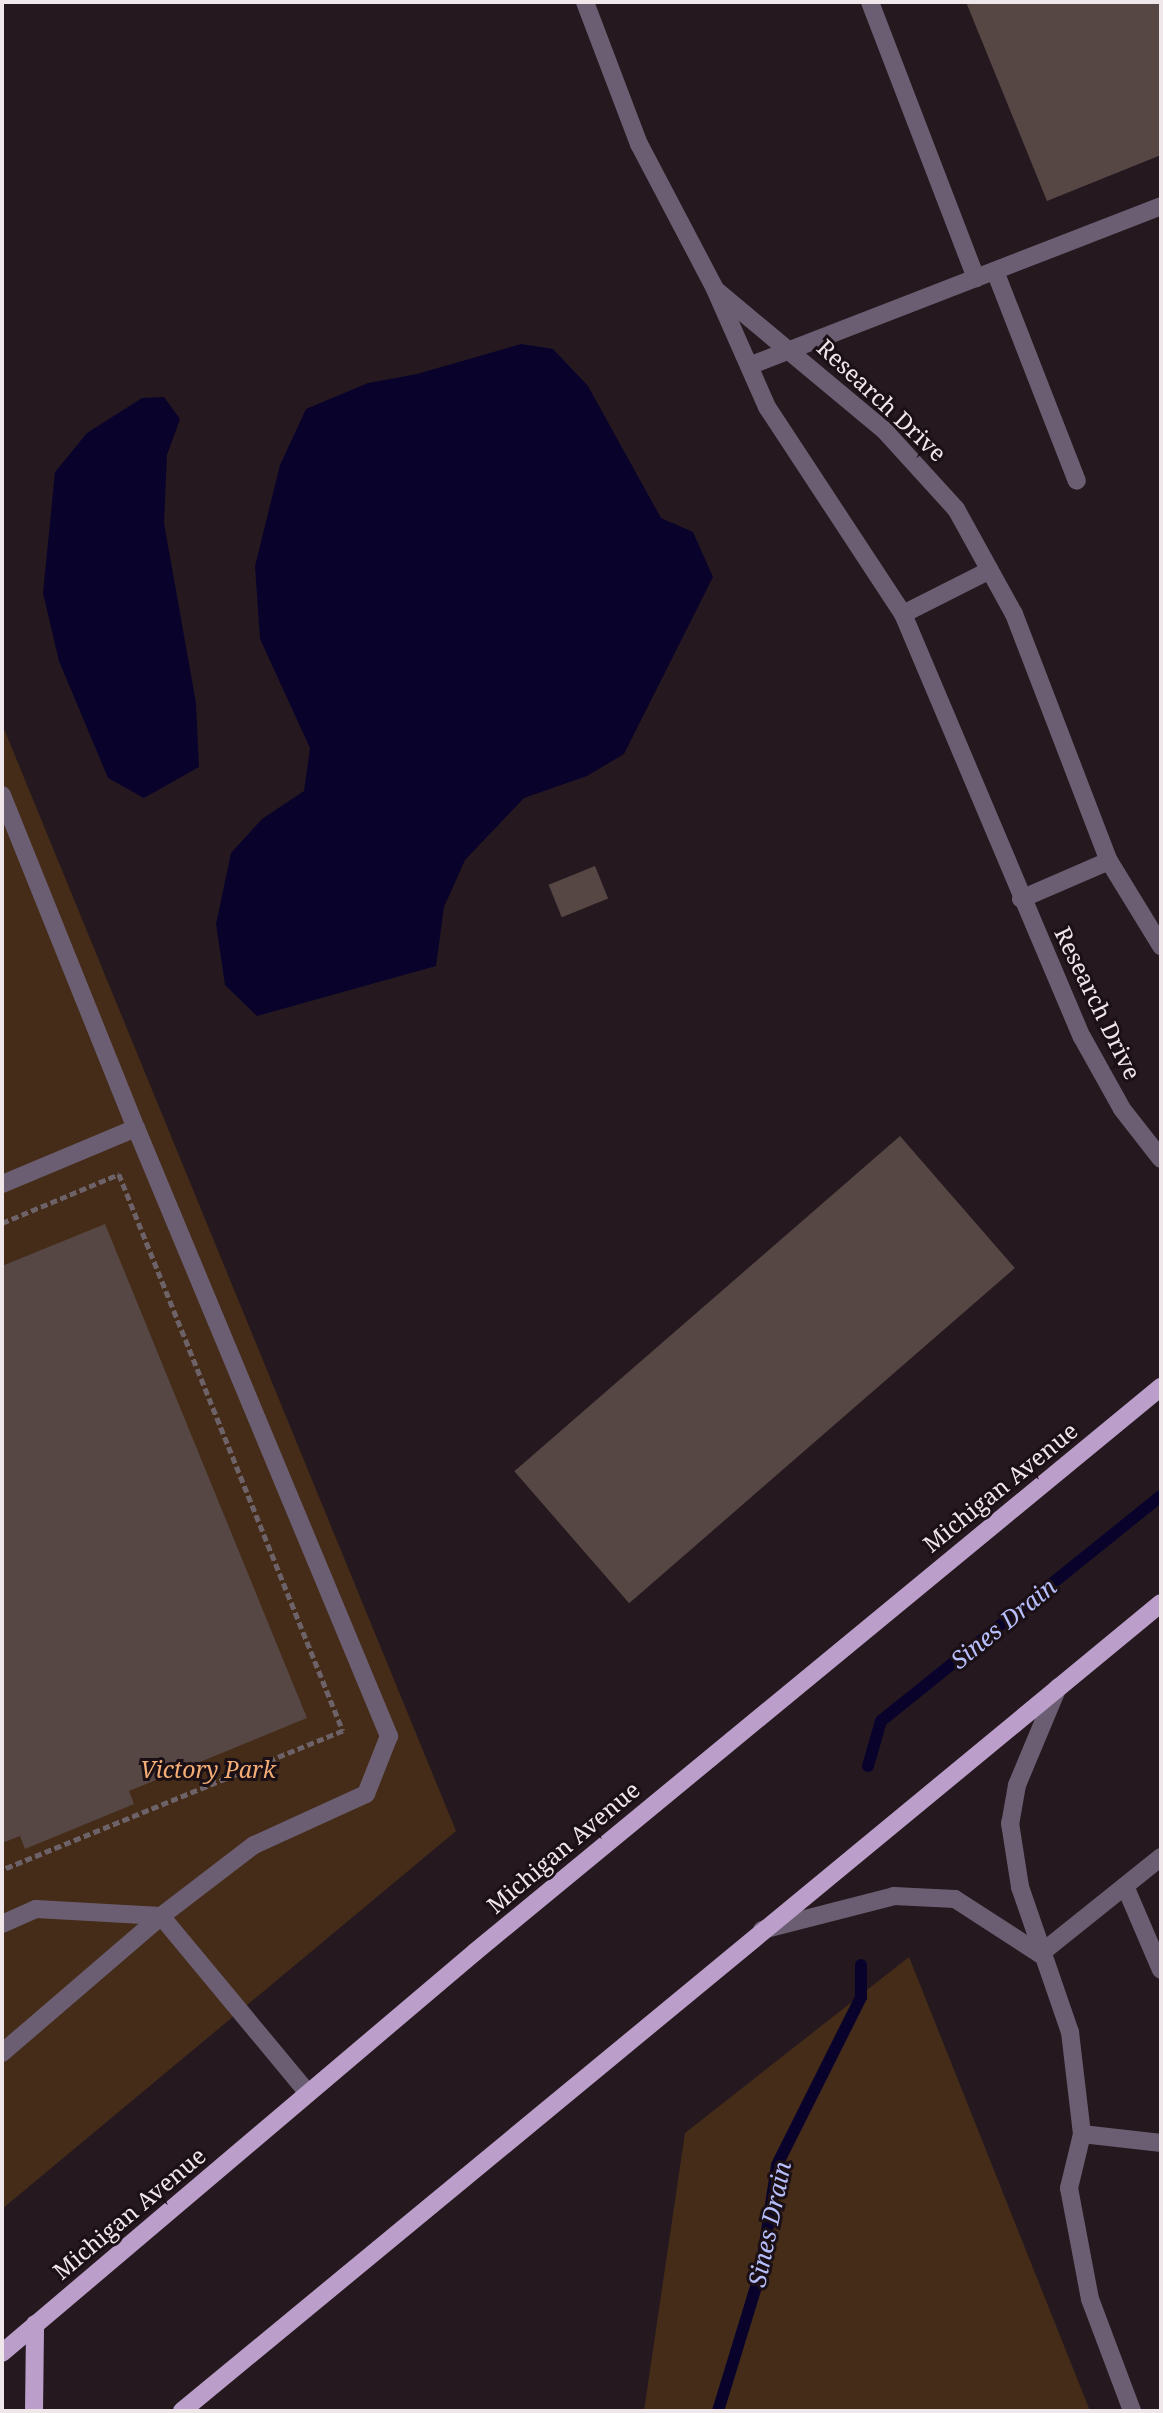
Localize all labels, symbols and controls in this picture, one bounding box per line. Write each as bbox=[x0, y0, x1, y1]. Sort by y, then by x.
street label: Research Drive bbox=[812, 333, 952, 467]
street label: Research Drive bbox=[1049, 922, 1147, 1084]
street label: Michigan Avenue bbox=[917, 1416, 1083, 1558]
water label: Sines Drain bbox=[944, 1572, 1062, 1674]
park label: Victory Park bbox=[140, 1755, 276, 1783]
street label: Michigan Avenue bbox=[481, 1775, 645, 1919]
street label: Michigan Avenue bbox=[47, 2141, 211, 2285]
water label: Sines Drain bbox=[742, 2159, 796, 2289]

